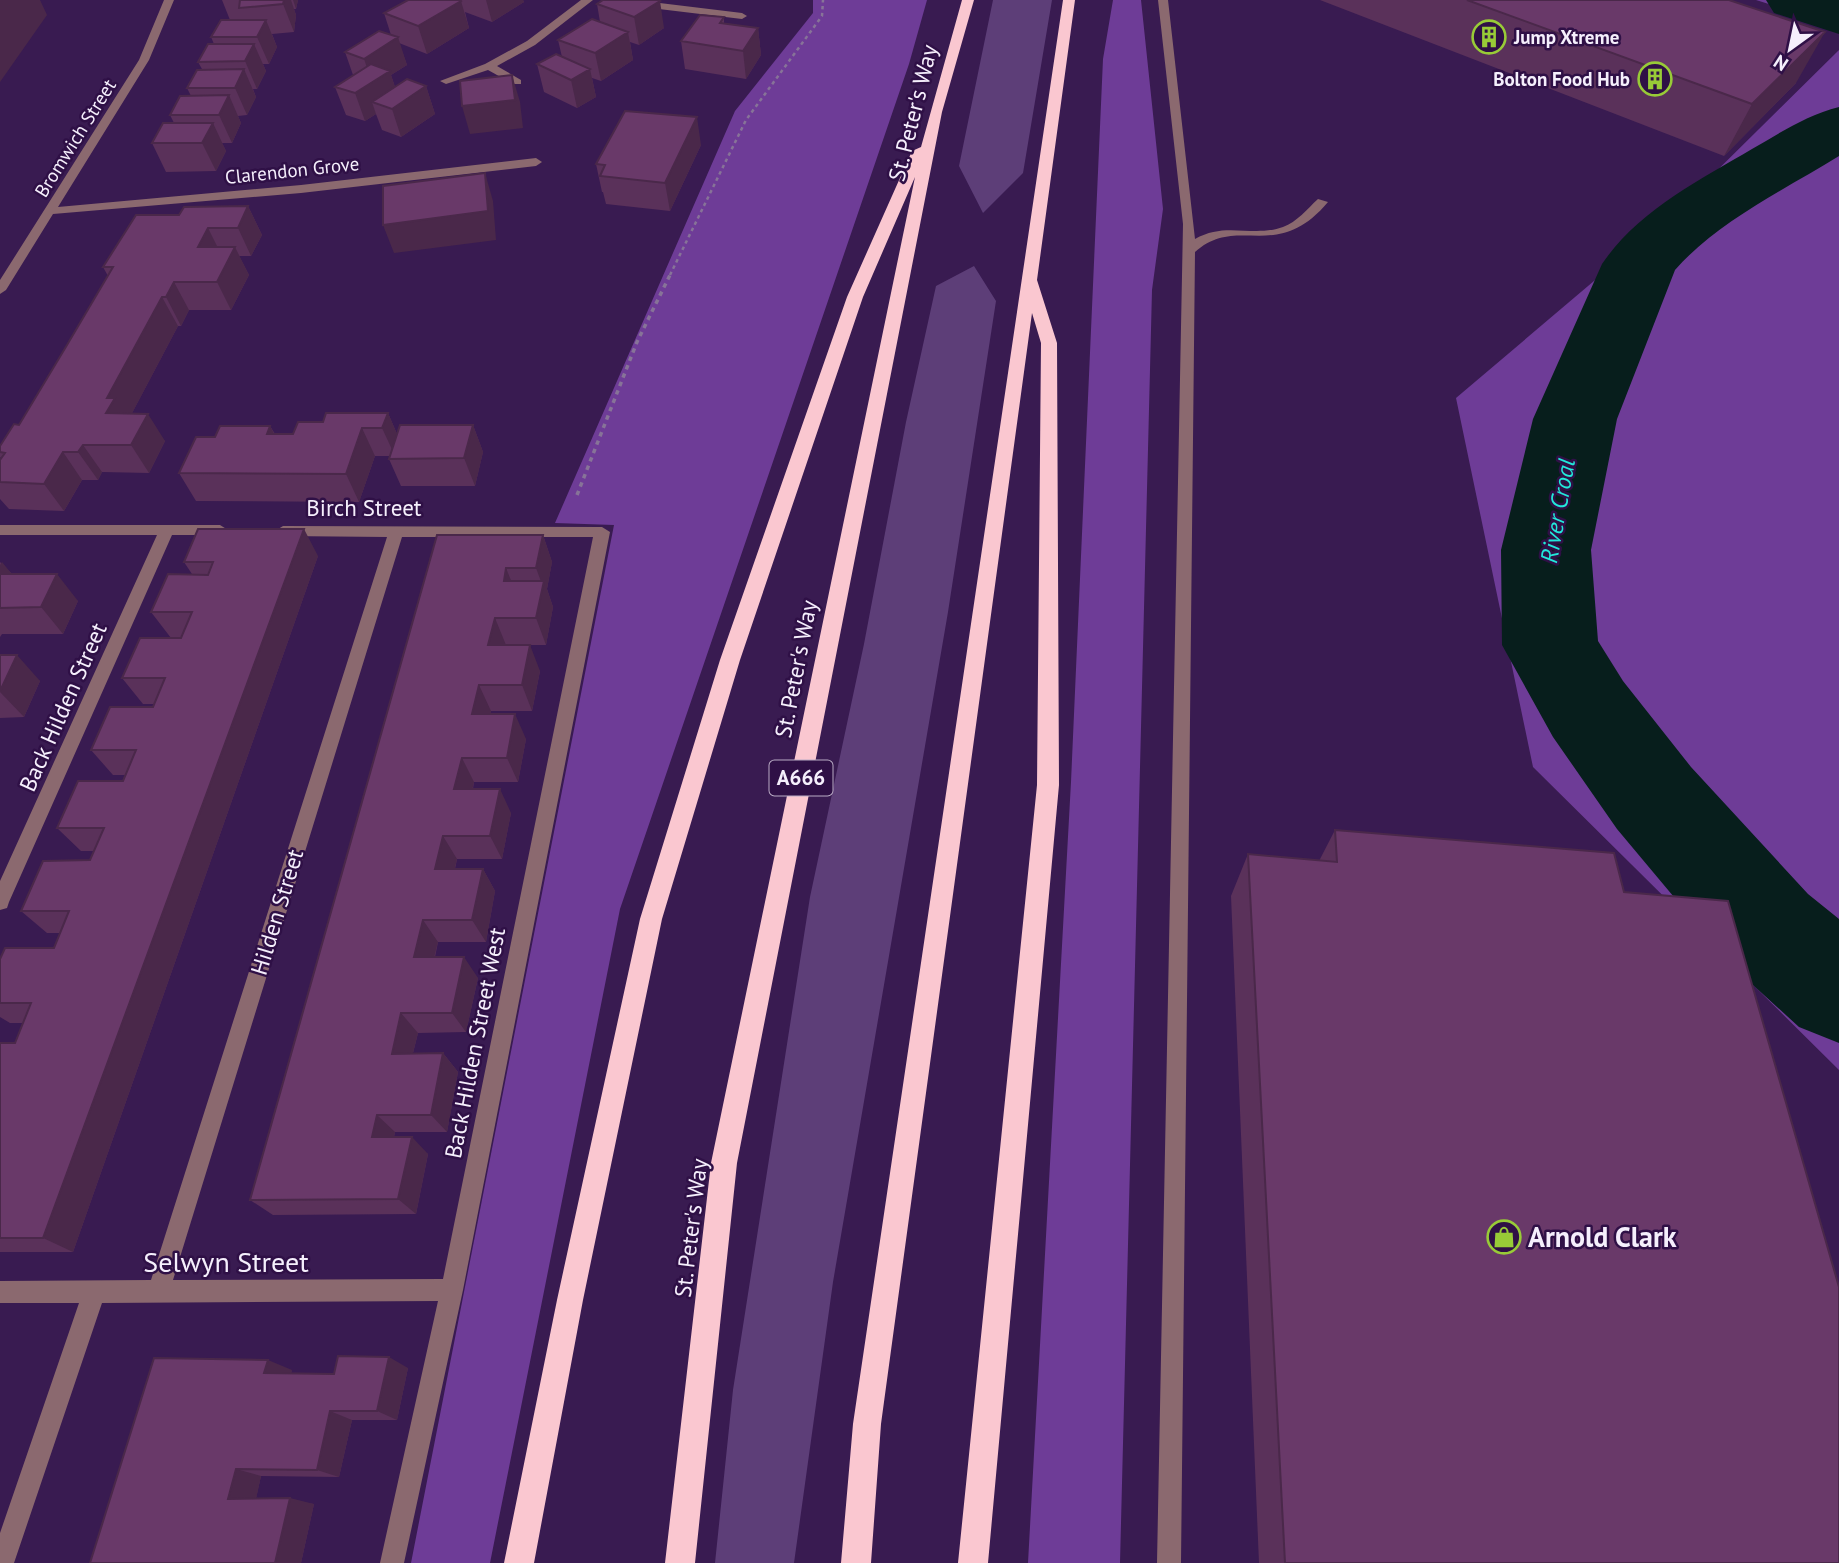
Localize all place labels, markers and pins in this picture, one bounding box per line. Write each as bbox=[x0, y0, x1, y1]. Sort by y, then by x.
building icon: Jump Xtreme bbox=[1470, 18, 1508, 56]
place label: Jump Xtreme bbox=[1513, 25, 1619, 49]
building icon: Bolton Food Hub bbox=[1636, 60, 1674, 98]
place label: Bolton Food Hub bbox=[1493, 67, 1630, 91]
shop icon: Arnold Clark bbox=[1485, 1218, 1523, 1256]
place label: Arnold Clark bbox=[1528, 1218, 1677, 1255]

